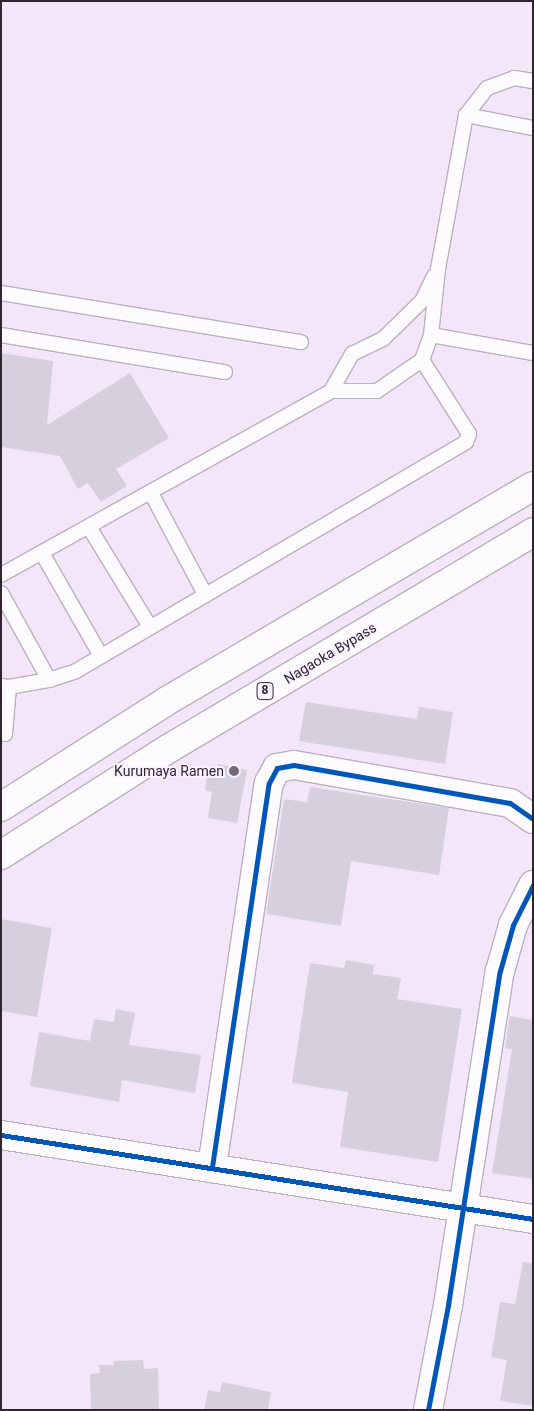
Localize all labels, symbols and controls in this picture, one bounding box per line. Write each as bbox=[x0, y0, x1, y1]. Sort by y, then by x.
street label: Nagaoka Bypass bbox=[281, 619, 379, 687]
road number: 8 bbox=[256, 681, 274, 700]
place label: Kurumaya Ramen bbox=[114, 763, 224, 779]
marker: Kurumaya Ramen bbox=[228, 765, 240, 777]

